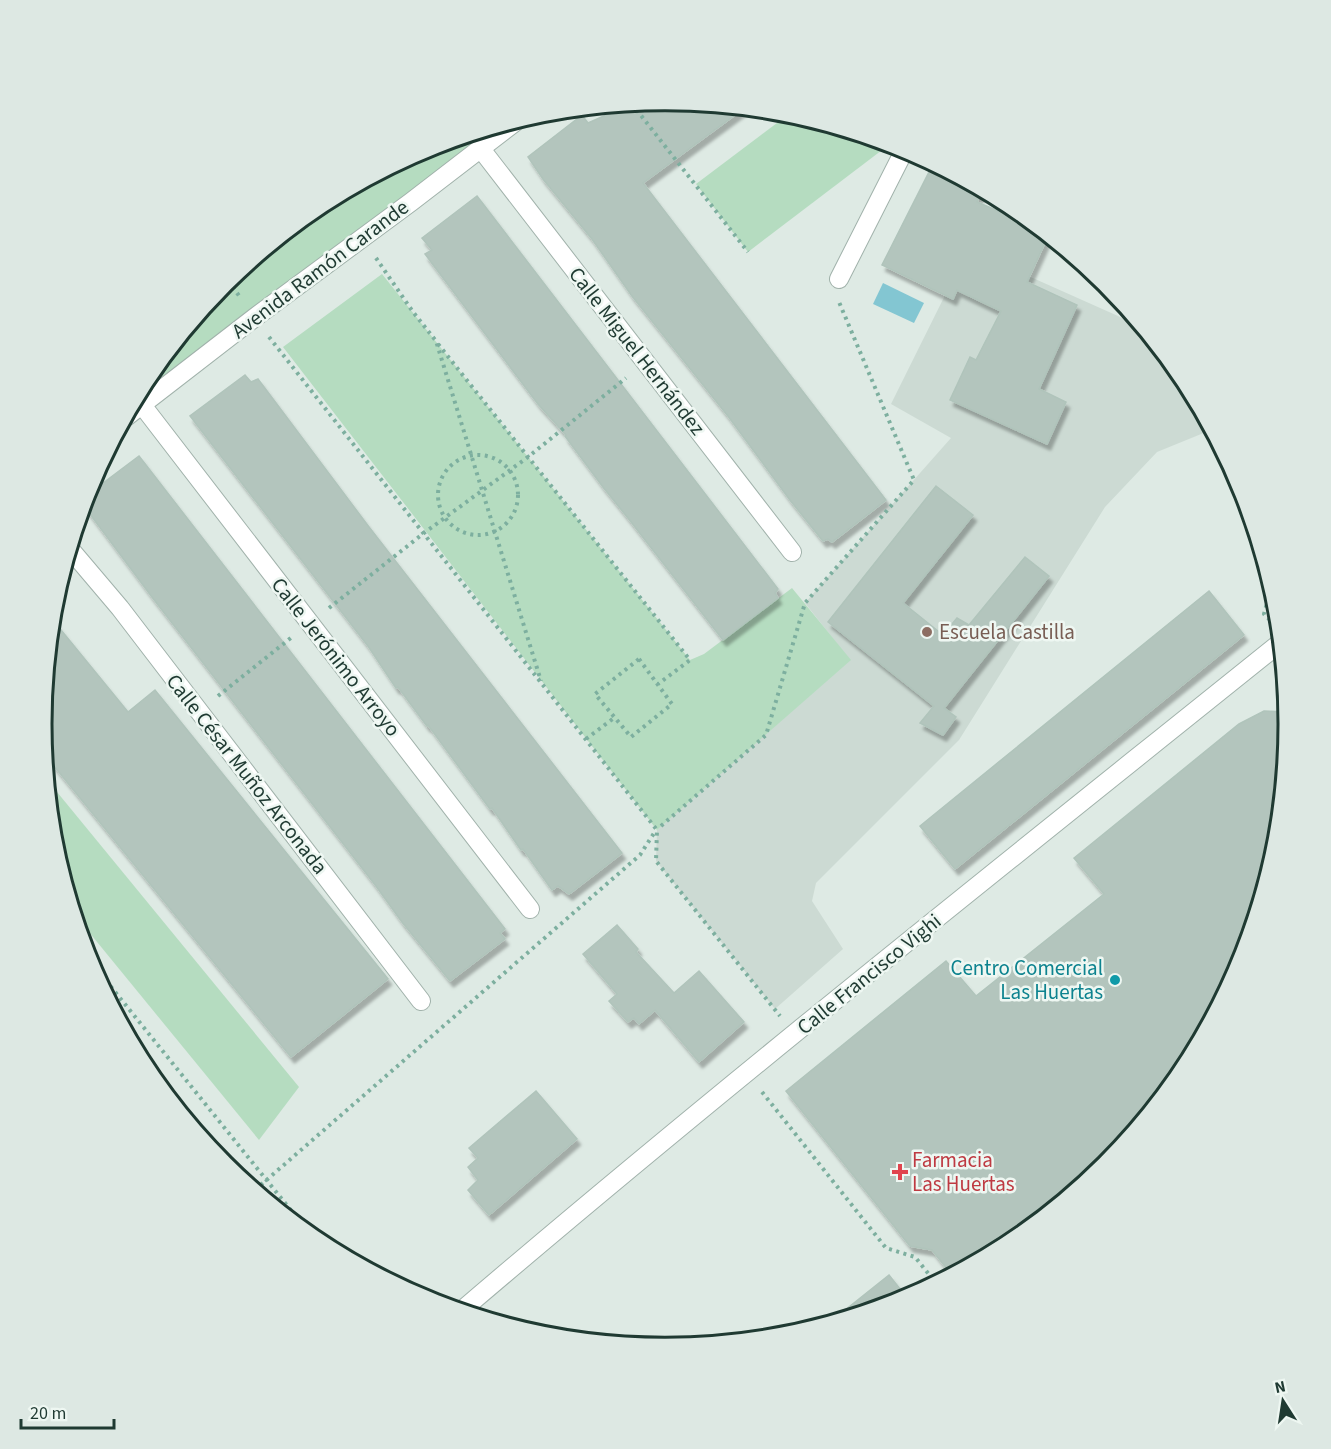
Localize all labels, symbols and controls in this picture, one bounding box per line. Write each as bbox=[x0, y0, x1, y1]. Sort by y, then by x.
street label: Avenida Ramón Carande bbox=[225, 192, 415, 346]
street label: Calle Miguel Hernández bbox=[562, 260, 712, 442]
street label: Calle Jerónimo Arroyo bbox=[264, 571, 408, 743]
place label: Escuela Castilla bbox=[939, 617, 1075, 647]
marker: Escuela Castilla bbox=[920, 625, 934, 639]
street label: Calle César Muñoz Arconada bbox=[159, 667, 335, 881]
street label: Calle Francisco Vighi bbox=[790, 906, 948, 1042]
place label: Centro Comercial Las Huertas bbox=[950, 953, 1103, 1007]
marker: Centro Comercial Las Huertas bbox=[1108, 973, 1122, 987]
place label: Farmacia Las Huertas bbox=[912, 1145, 1015, 1199]
marker: Farmacia Las Huertas bbox=[893, 1165, 907, 1179]
north arrow bbox=[1253, 1371, 1313, 1431]
text: N bbox=[1273, 1375, 1288, 1399]
scale bar bbox=[21, 1392, 114, 1430]
text: 20 m bbox=[30, 1401, 66, 1426]

